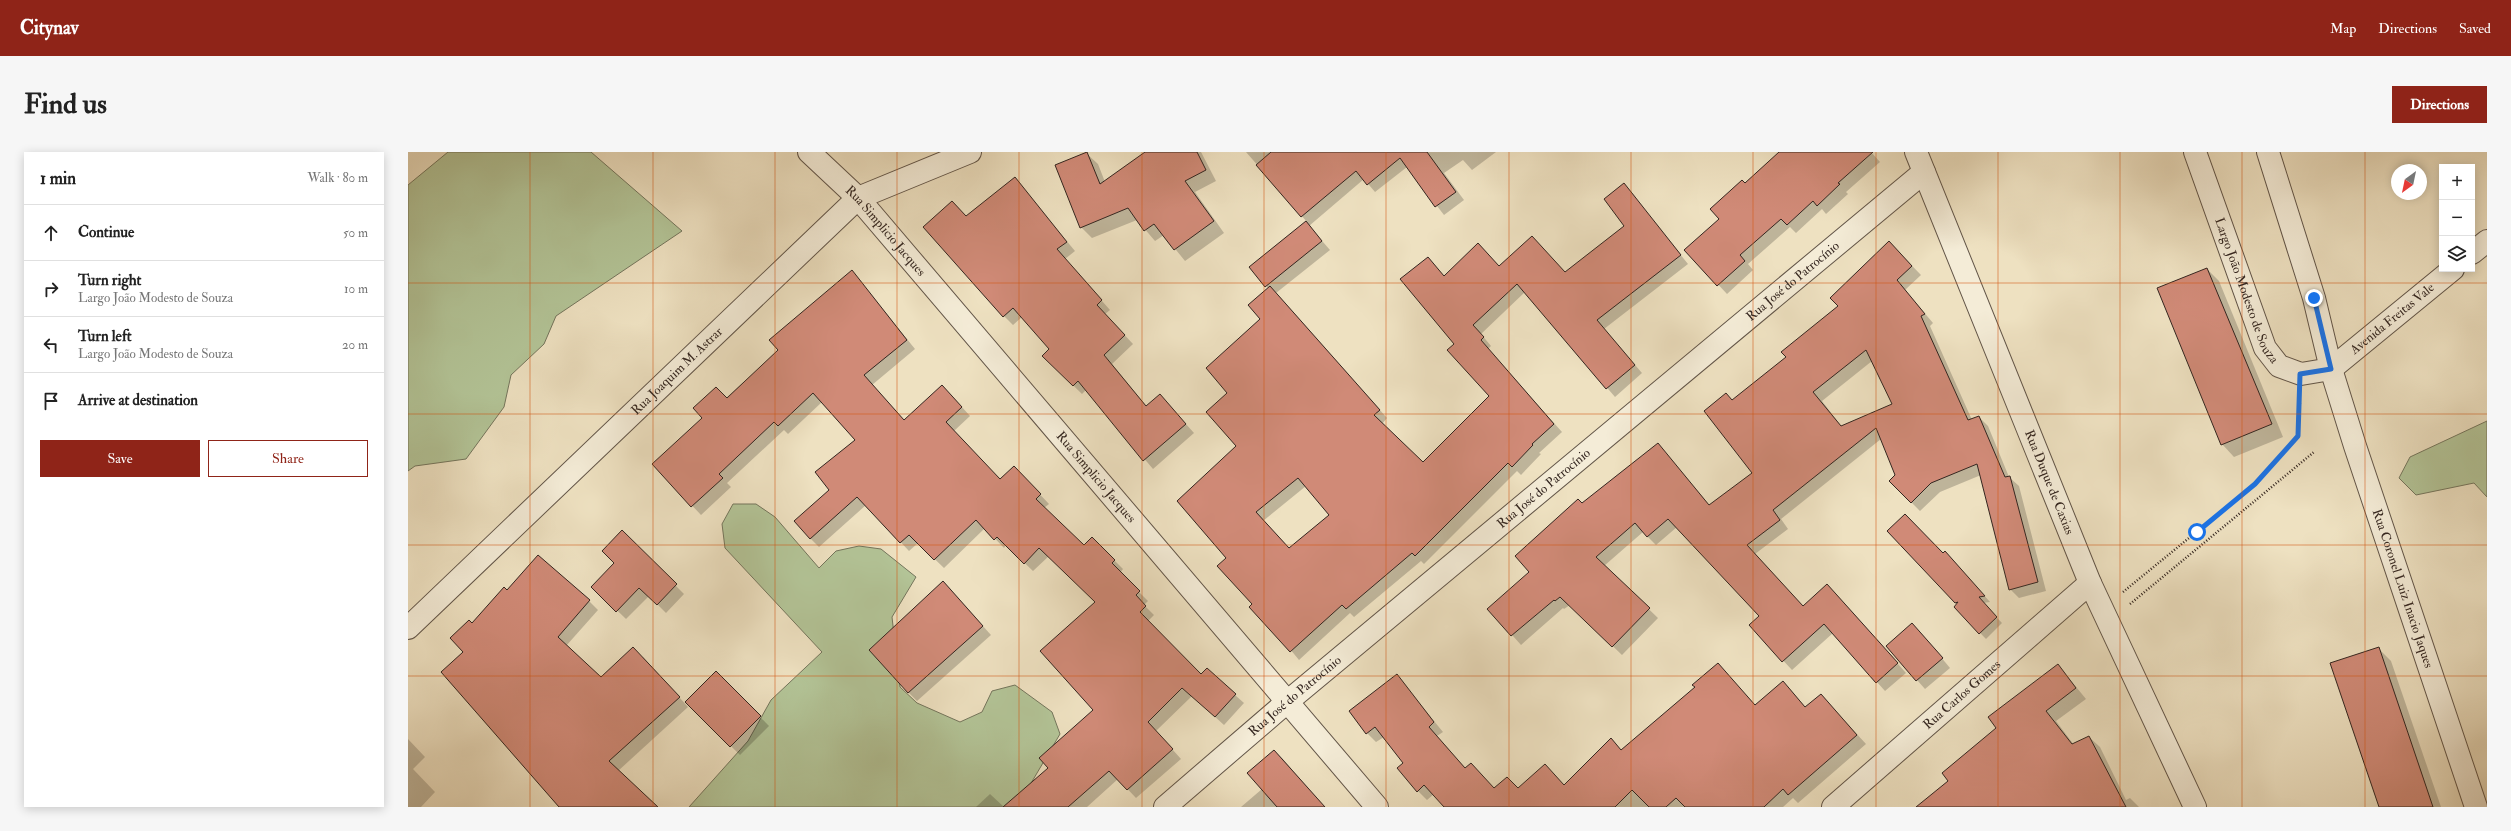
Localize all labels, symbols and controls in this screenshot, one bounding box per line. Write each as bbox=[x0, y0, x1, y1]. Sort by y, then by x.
text: Citynav bbox=[20, 16, 79, 40]
text: Map bbox=[2330, 20, 2356, 37]
text: Directions bbox=[2378, 20, 2437, 37]
text: Saved bbox=[2459, 20, 2491, 37]
button: Directions bbox=[2392, 86, 2487, 123]
text: Find us bbox=[24, 87, 107, 122]
north arrow bbox=[2391, 164, 2427, 200]
map controls bbox=[2439, 164, 2475, 272]
button: + bbox=[2439, 164, 2475, 200]
text: 1 min bbox=[40, 168, 76, 189]
text: Walk · 80 m bbox=[307, 170, 368, 186]
street label: Rua Simplicio Jacques bbox=[842, 182, 929, 280]
button: − bbox=[2439, 200, 2475, 236]
street label: Largo João Modesto de Souza bbox=[2211, 216, 2282, 367]
icon: ahead bbox=[40, 222, 62, 244]
text: Continue bbox=[78, 223, 134, 242]
text: 50 m bbox=[343, 225, 368, 241]
button: layers bbox=[2439, 236, 2475, 272]
street label: Rua José do Patrocínio bbox=[1743, 238, 1843, 325]
text: Turn right bbox=[78, 271, 141, 290]
icon: right bbox=[40, 278, 62, 300]
street label: Avenida Freitas Vale bbox=[2346, 279, 2438, 359]
text: 10 m bbox=[344, 281, 368, 297]
route end bbox=[2305, 289, 2323, 307]
text: Largo João Modesto de Souza bbox=[78, 290, 233, 306]
street label: Rua Joaquim M. Astrar bbox=[628, 324, 726, 418]
text: Turn left bbox=[78, 327, 132, 346]
icon: left bbox=[40, 334, 62, 356]
text: 20 m bbox=[342, 337, 368, 353]
text: Largo João Modesto de Souza bbox=[78, 346, 233, 362]
icon: arrive bbox=[40, 390, 62, 412]
text: Arrive at destination bbox=[78, 391, 198, 410]
street label: Rua Duque de Caxias bbox=[2021, 427, 2078, 537]
street label: Rua Simplicio Jacques bbox=[1053, 428, 1140, 526]
button: Save bbox=[40, 440, 200, 477]
button: Share bbox=[208, 440, 368, 477]
street label: Rua José do Patrocínio bbox=[1494, 445, 1594, 532]
street label: Rua Coronel Luiz Inacio Jaques bbox=[2369, 507, 2437, 670]
route start bbox=[2188, 523, 2206, 541]
street label: Rua José do Patrocínio bbox=[1245, 652, 1345, 739]
street label: Rua Carlos Gomes bbox=[1920, 656, 2004, 733]

